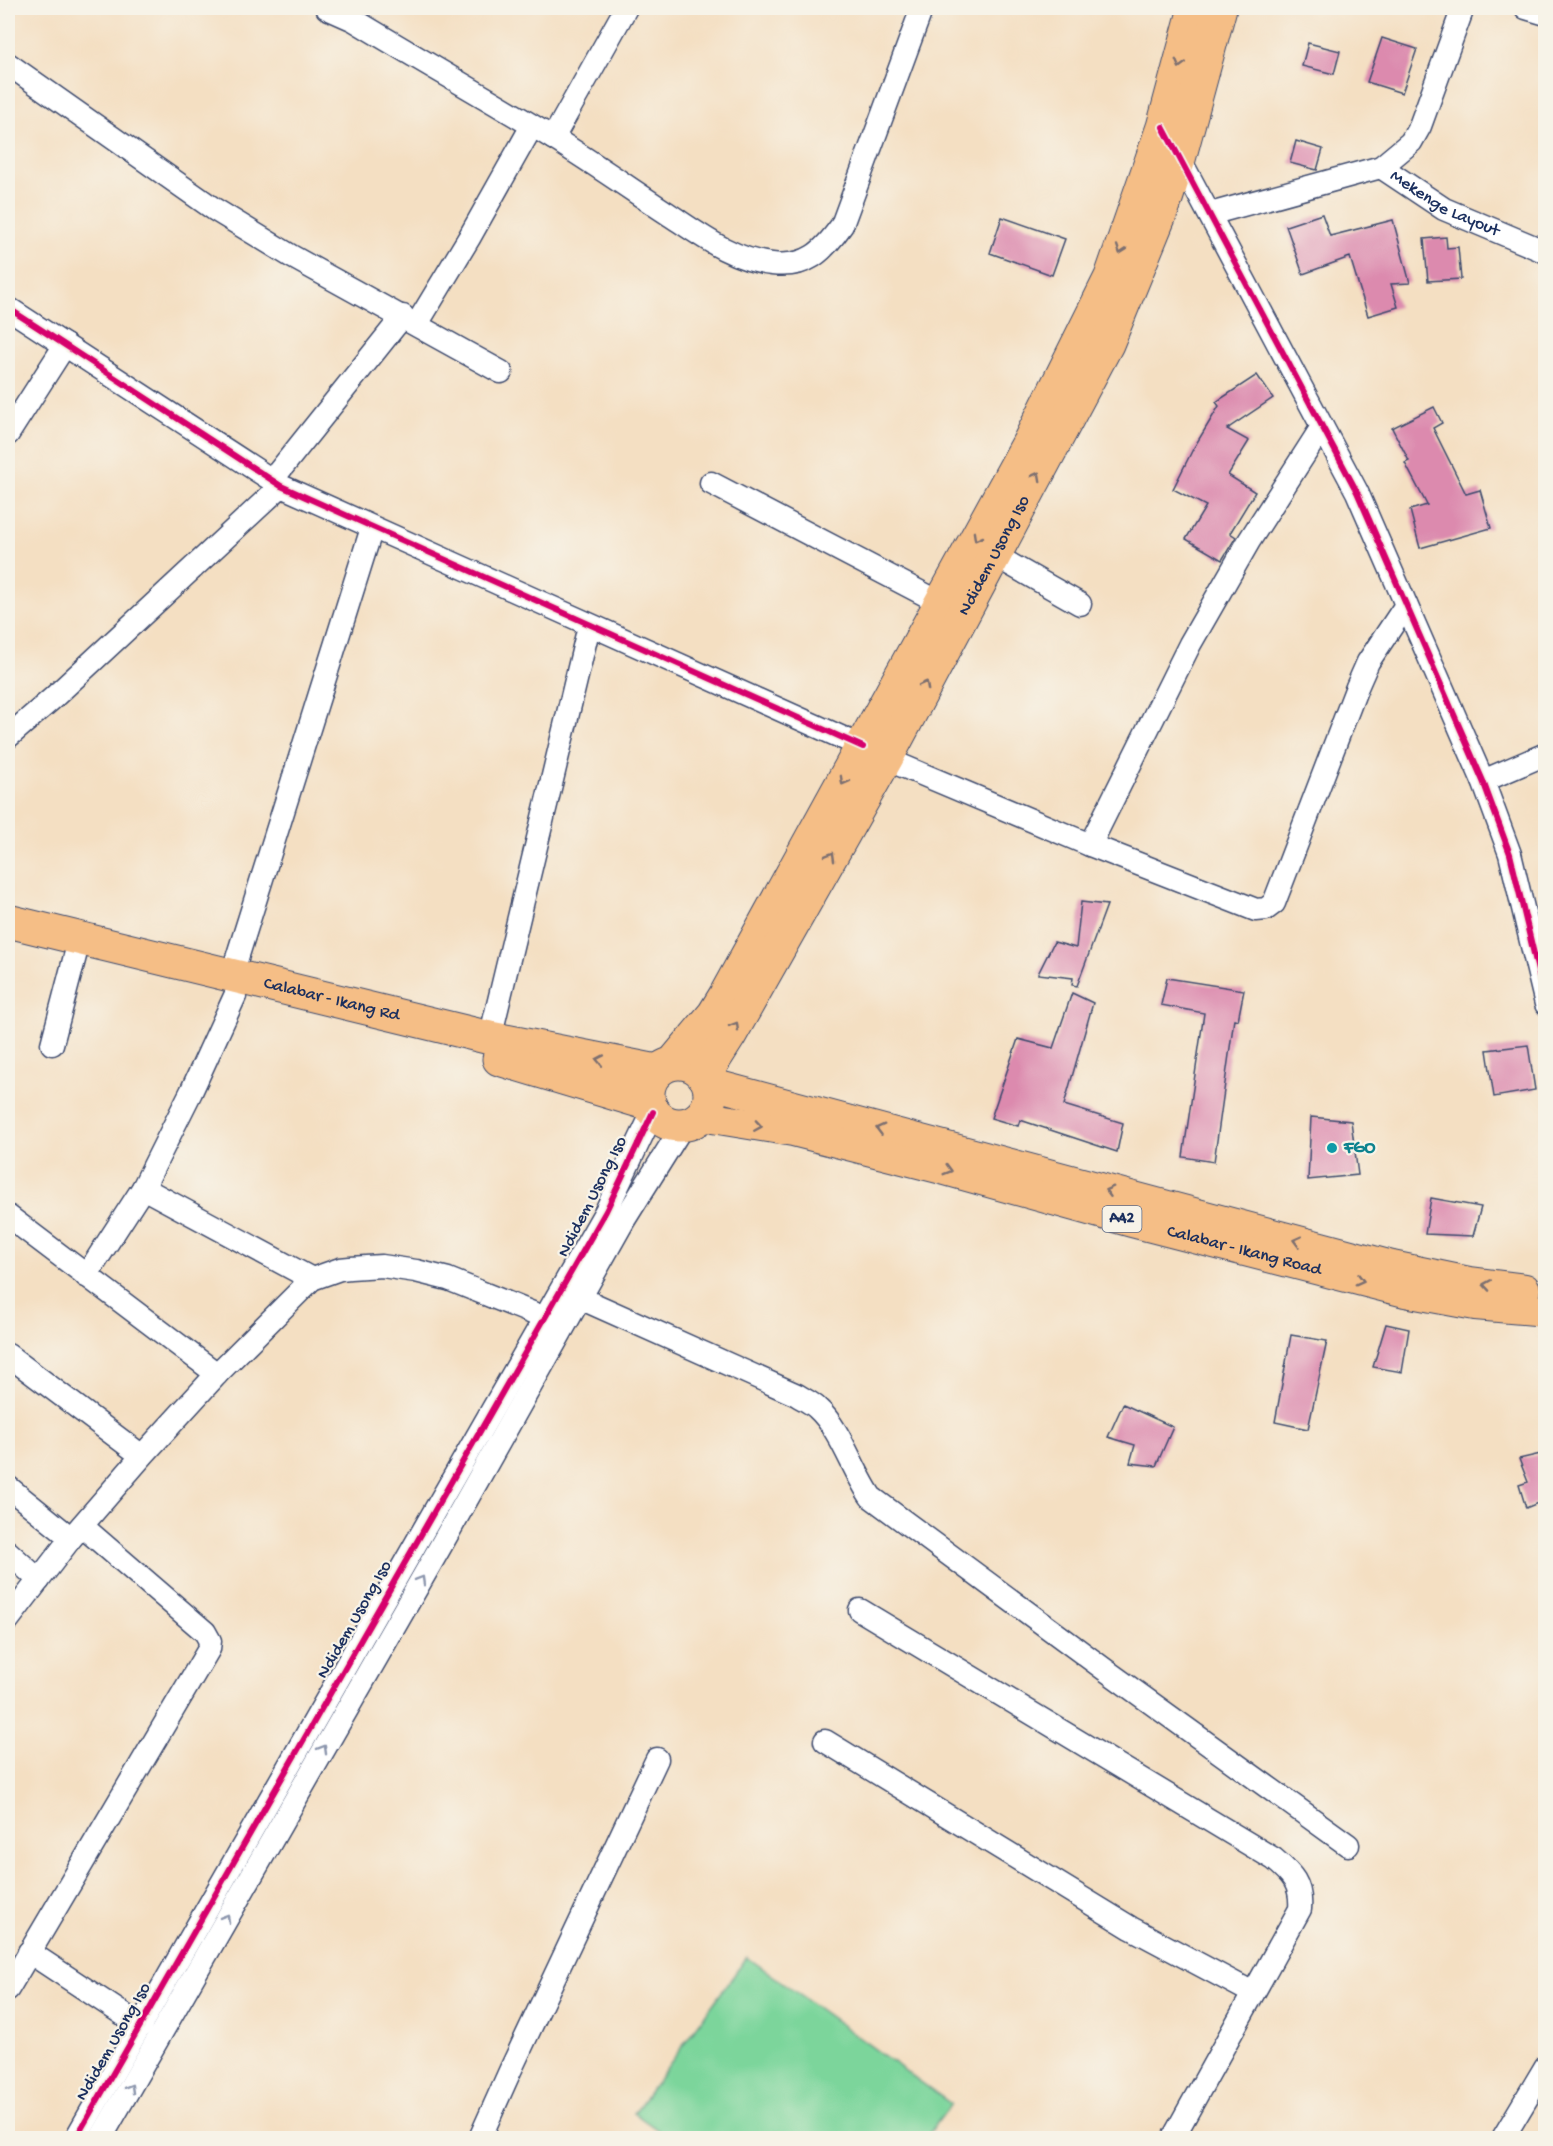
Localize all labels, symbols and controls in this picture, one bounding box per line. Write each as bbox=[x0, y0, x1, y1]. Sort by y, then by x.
one-way arrow bbox=[1175, 58, 1187, 69]
street label: Mekenge Layout bbox=[1386, 165, 1504, 242]
one-way arrow bbox=[1115, 244, 1128, 254]
one-way arrow bbox=[1030, 472, 1041, 483]
street label: Ndidem Usong Iso bbox=[954, 492, 1035, 619]
one-way arrow bbox=[973, 530, 984, 541]
one-way arrow bbox=[918, 681, 929, 691]
one-way arrow bbox=[839, 775, 851, 786]
one-way arrow bbox=[824, 852, 835, 862]
street label: Calabar - Ikang Rd bbox=[261, 973, 403, 1027]
one-way arrow bbox=[728, 1022, 739, 1032]
one-way arrow bbox=[595, 1054, 605, 1067]
one-way arrow bbox=[754, 1119, 763, 1131]
one-way arrow bbox=[875, 1124, 885, 1137]
street label: Ndidem Usong Iso bbox=[554, 1133, 632, 1261]
place label: FGO bbox=[1343, 1138, 1376, 1159]
marker: FGO bbox=[1325, 1141, 1339, 1155]
one-way arrow bbox=[943, 1163, 953, 1176]
one-way arrow bbox=[1104, 1185, 1114, 1198]
road number: A42 bbox=[1102, 1206, 1142, 1232]
street label: Calabar - Ikang Road bbox=[1165, 1221, 1325, 1281]
one-way arrow bbox=[1293, 1236, 1303, 1248]
one-way arrow bbox=[1354, 1272, 1364, 1285]
one-way arrow bbox=[1483, 1280, 1492, 1292]
street label: Ndidem Usong Iso bbox=[313, 1557, 397, 1683]
one-way arrow bbox=[413, 1576, 425, 1586]
one-way arrow bbox=[316, 1745, 327, 1755]
one-way arrow bbox=[219, 1914, 230, 1924]
street label: Ndidem Usong Iso bbox=[72, 1979, 156, 2105]
one-way arrow bbox=[123, 2084, 134, 2094]

